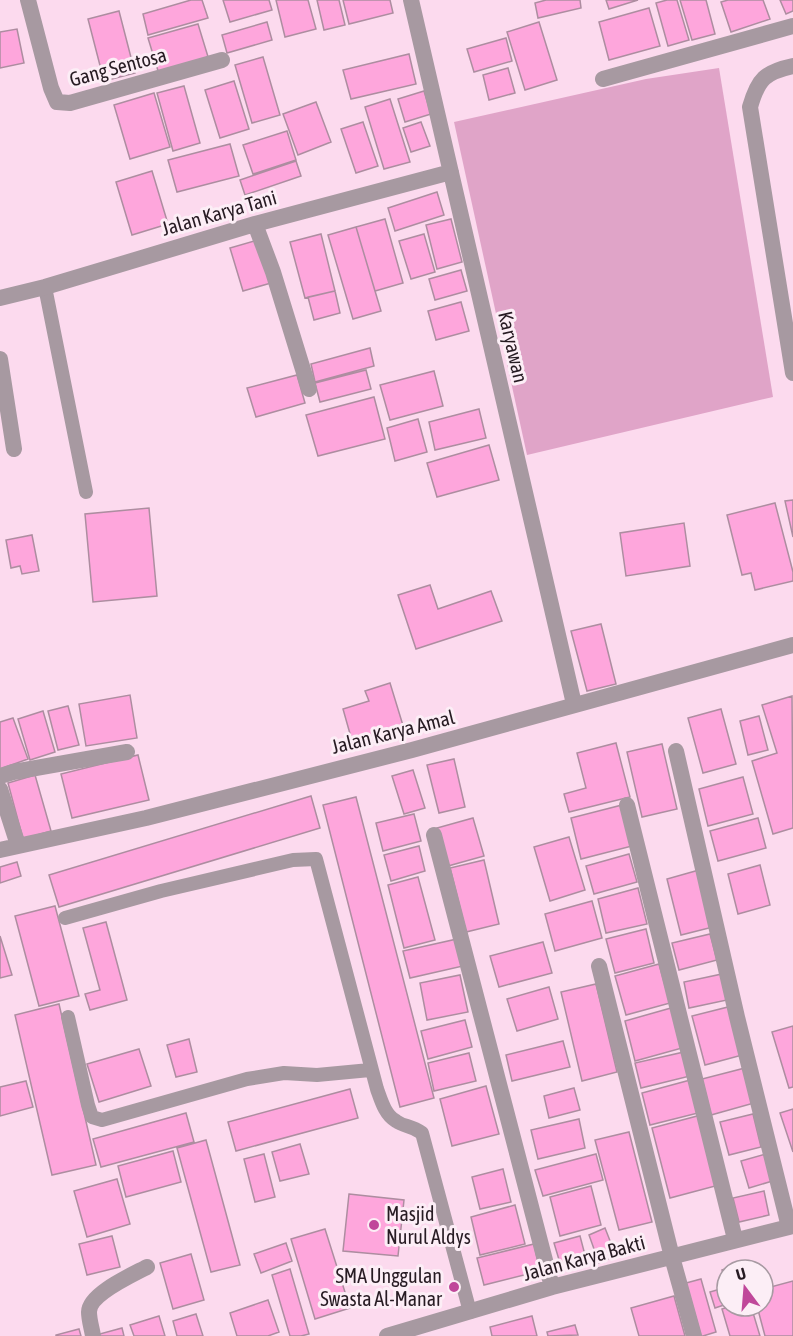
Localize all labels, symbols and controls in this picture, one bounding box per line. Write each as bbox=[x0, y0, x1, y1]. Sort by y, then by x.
street label: Gang Sentosa bbox=[67, 43, 169, 90]
street label: Jalan Karya Tani bbox=[159, 185, 279, 240]
street label: Karyawan bbox=[494, 309, 533, 385]
street label: Jalan Karya Amal bbox=[329, 705, 458, 758]
place label: Masjid Nurul Aldys bbox=[386, 1202, 471, 1248]
marker: Masjid Nurul Aldys bbox=[367, 1218, 381, 1232]
street label: Jalan Karya Bakti bbox=[520, 1230, 647, 1285]
north arrow bbox=[715, 1258, 775, 1318]
place label: SMA Unggulan Swasta Al-Manar bbox=[320, 1264, 443, 1310]
text: U bbox=[734, 1264, 748, 1284]
marker: SMA Unggulan Swasta Al-Manar bbox=[447, 1280, 461, 1294]

